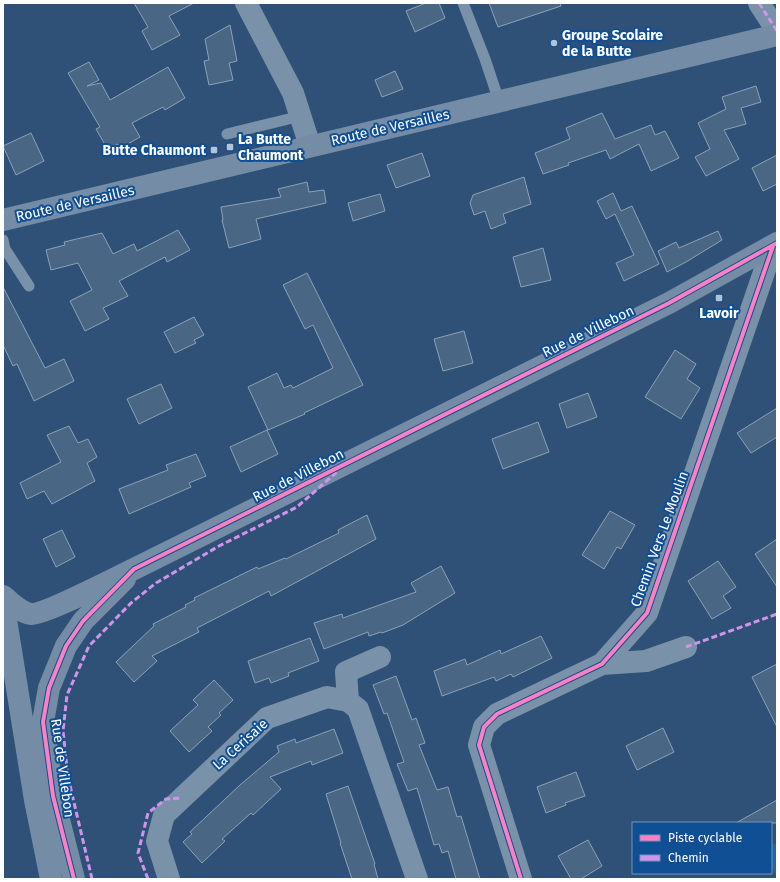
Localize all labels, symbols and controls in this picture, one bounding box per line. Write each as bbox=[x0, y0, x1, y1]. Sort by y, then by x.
place label: Groupe Scolaire de la Butte bbox=[562, 27, 663, 60]
marker: Groupe Scolaire de la Butte bbox=[549, 38, 559, 48]
street label: Route de Versailles bbox=[329, 105, 451, 149]
place label: La Butte Chaumont bbox=[238, 131, 304, 164]
place label: Butte Chaumont bbox=[103, 142, 207, 159]
marker: La Butte Chaumont bbox=[225, 142, 235, 152]
marker: Butte Chaumont bbox=[209, 145, 219, 155]
street label: Route de Versailles bbox=[14, 181, 136, 225]
marker: Lavoir bbox=[714, 293, 724, 303]
street label: Rue de Villebon bbox=[540, 302, 637, 361]
place label: Lavoir bbox=[699, 305, 739, 322]
street label: Rue de Villebon bbox=[250, 445, 347, 506]
street label: Chemin Vers Le Moulin bbox=[627, 469, 692, 609]
street label: La Cerisaie bbox=[209, 715, 271, 774]
street label: Rue de Villebon bbox=[47, 717, 78, 819]
legend bbox=[632, 822, 772, 874]
text: Piste cyclable bbox=[668, 831, 742, 845]
text: Chemin bbox=[668, 851, 709, 865]

